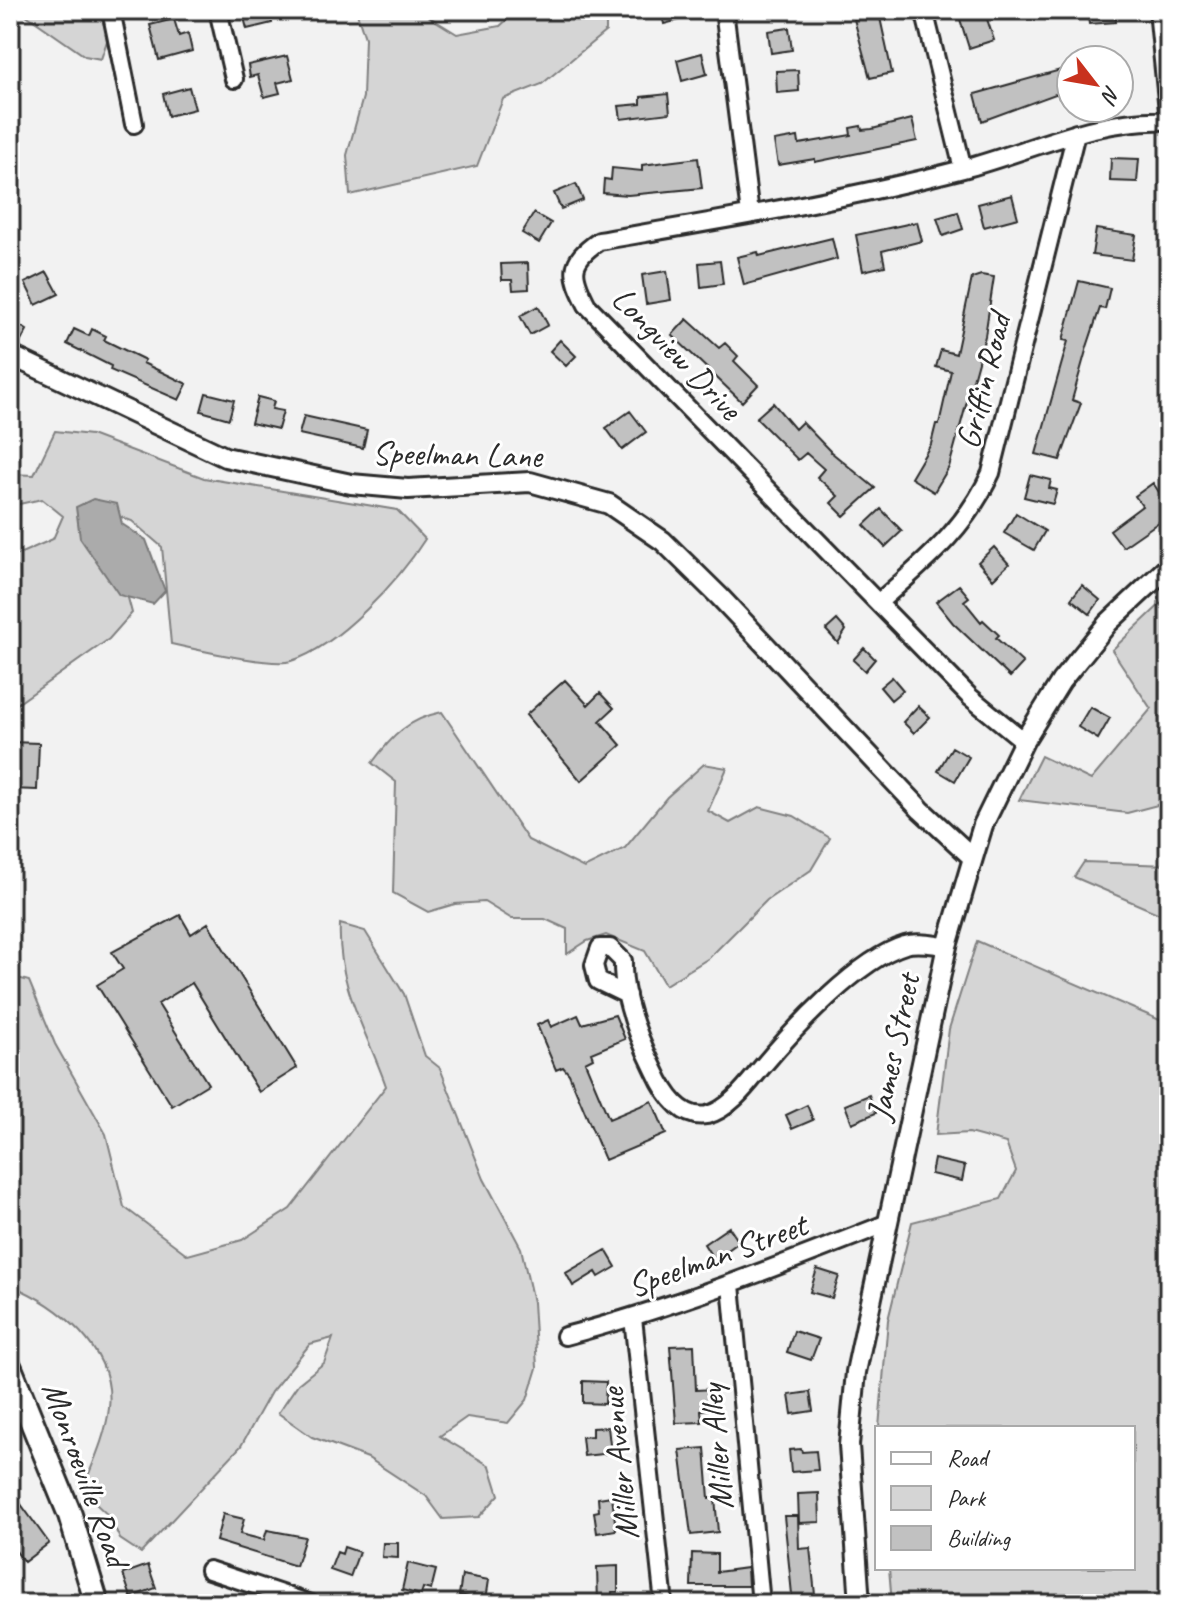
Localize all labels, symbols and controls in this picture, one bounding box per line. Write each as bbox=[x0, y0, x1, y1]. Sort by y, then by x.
north arrow bbox=[1055, 44, 1135, 124]
text: N bbox=[1094, 81, 1127, 110]
street label: Longview Drive bbox=[603, 277, 752, 430]
street label: Griffin Road bbox=[946, 305, 1022, 453]
street label: Speelman Lane bbox=[372, 431, 544, 477]
street label: James Street bbox=[856, 966, 930, 1126]
street label: Speelman Street bbox=[622, 1202, 816, 1307]
street label: Monroeville Road bbox=[33, 1376, 141, 1577]
street label: Miller Alley bbox=[689, 1379, 743, 1511]
street label: Miller Avenue bbox=[589, 1384, 648, 1542]
legend bbox=[875, 1426, 1135, 1570]
text: Road bbox=[947, 1443, 991, 1473]
text: Park bbox=[947, 1483, 987, 1513]
text: Building bbox=[947, 1523, 1012, 1553]

